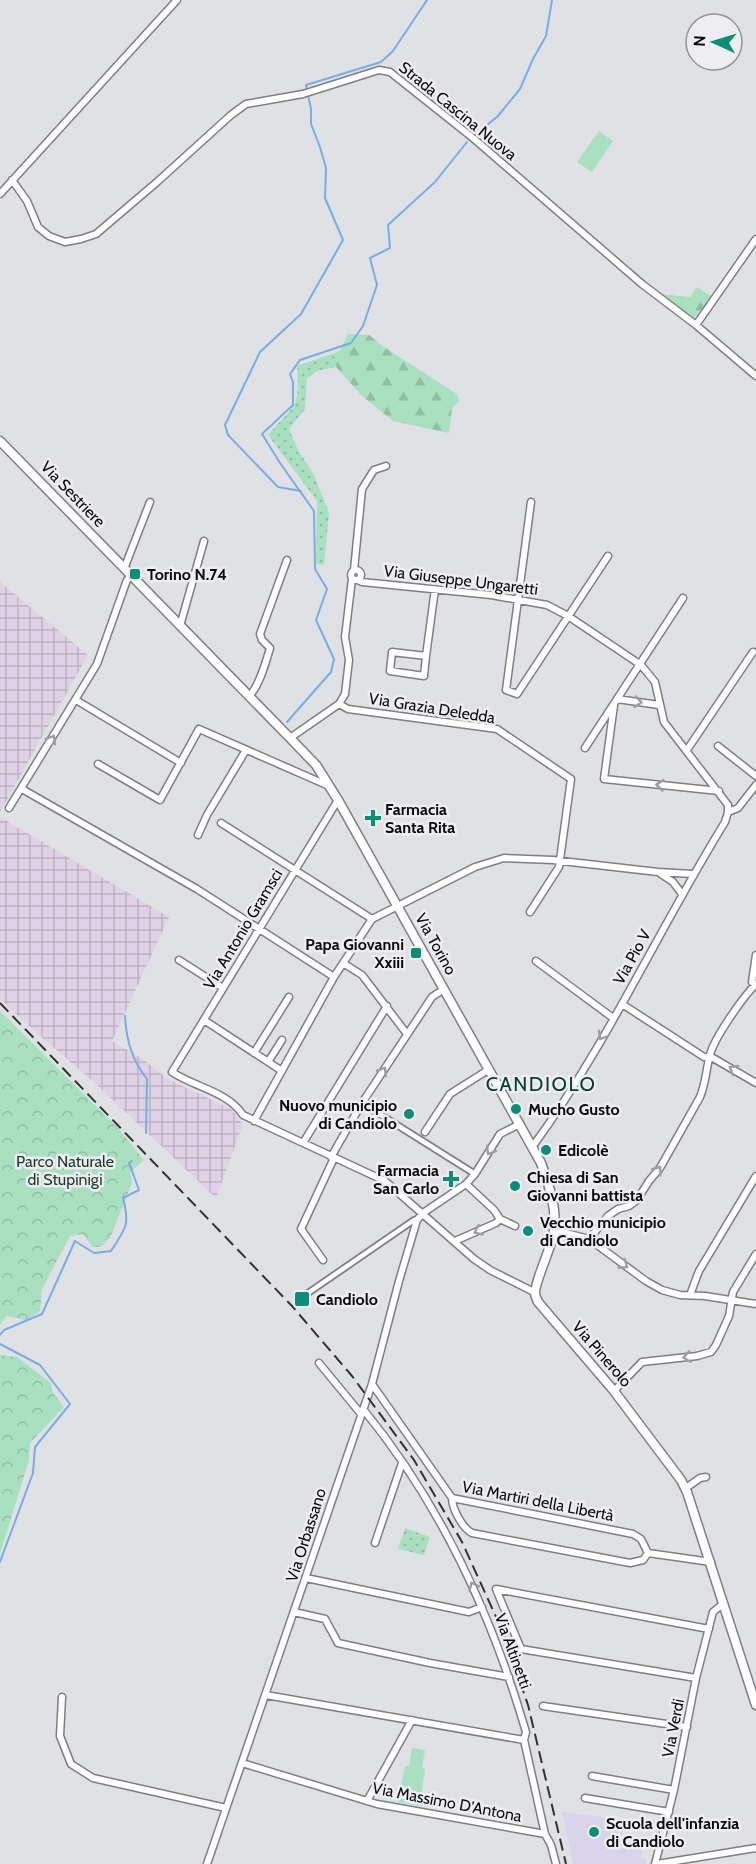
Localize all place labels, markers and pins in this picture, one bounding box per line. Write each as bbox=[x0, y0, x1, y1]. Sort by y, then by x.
place label: Torino N.74 bbox=[147, 565, 227, 584]
marker: Torino N.74 bbox=[128, 567, 142, 581]
place label: Farmacia Santa Rita bbox=[385, 800, 455, 837]
marker: Farmacia Santa Rita bbox=[366, 811, 380, 825]
place label: Papa Giovanni Xxiii bbox=[305, 935, 404, 972]
marker: Papa Giovanni Xxiii bbox=[409, 946, 423, 960]
place label: Nuovo municipio di Candiolo bbox=[279, 1096, 397, 1133]
place label: Mucho Gusto bbox=[528, 1100, 620, 1119]
marker: Mucho Gusto bbox=[509, 1102, 523, 1116]
marker: Nuovo municipio di Candiolo bbox=[402, 1107, 416, 1121]
place label: Edicolè bbox=[558, 1141, 609, 1160]
marker: Edicolè bbox=[539, 1143, 553, 1157]
place label: Farmacia San Carlo bbox=[373, 1161, 439, 1198]
place label: Chiesa di San Giovanni battista bbox=[527, 1168, 643, 1205]
marker: Farmacia San Carlo bbox=[444, 1172, 458, 1186]
marker: Chiesa di San Giovanni battista bbox=[508, 1179, 522, 1193]
place label: Vecchio municipio di Candiolo bbox=[540, 1213, 666, 1250]
marker: Vecchio municipio di Candiolo bbox=[521, 1224, 535, 1238]
marker: Candiolo bbox=[293, 1290, 311, 1308]
place label: Candiolo bbox=[316, 1290, 378, 1309]
place label: Scuola dell'infanzia di Candiolo bbox=[606, 1814, 739, 1851]
marker: Scuola dell'infanzia di Candiolo bbox=[587, 1825, 601, 1839]

